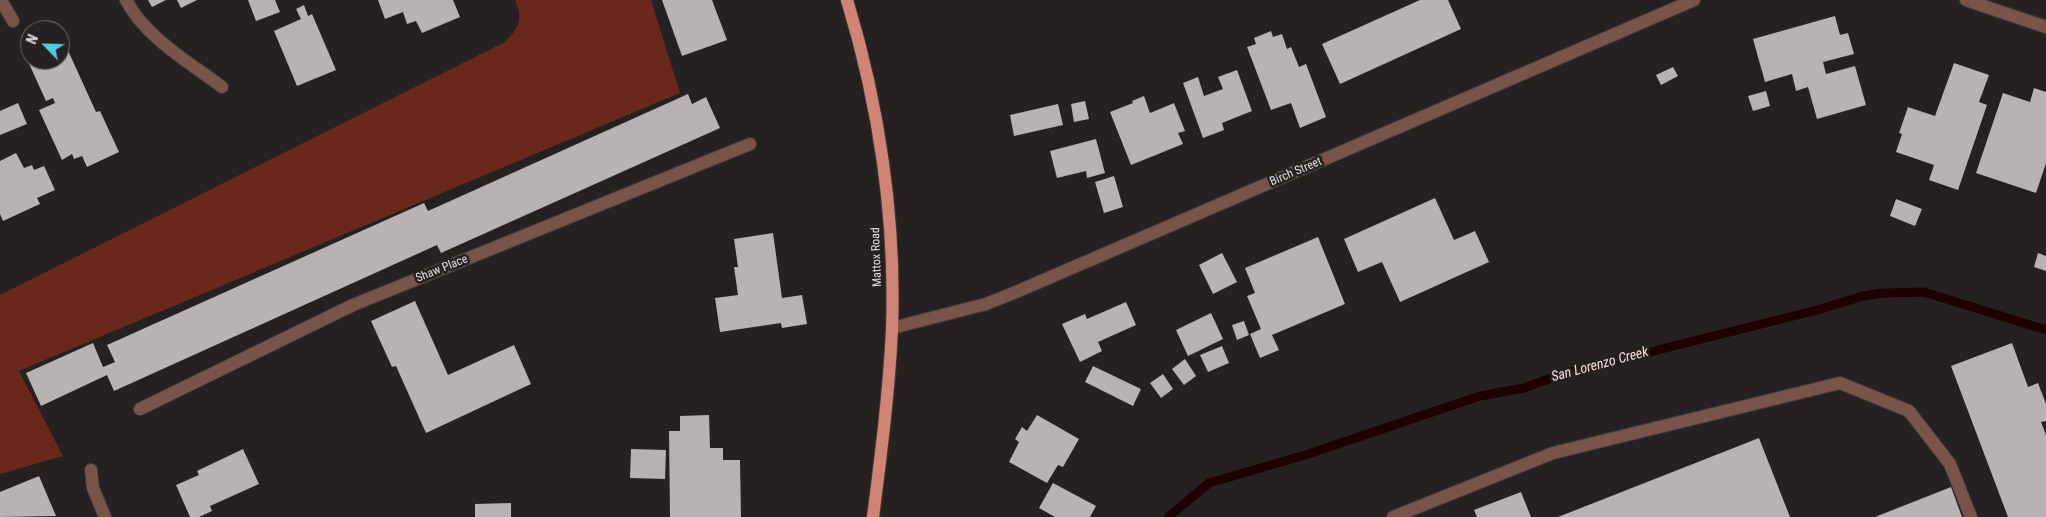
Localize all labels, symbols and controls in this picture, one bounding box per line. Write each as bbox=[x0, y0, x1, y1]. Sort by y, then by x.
north arrow bbox=[20, 20, 70, 70]
text: N bbox=[23, 32, 41, 46]
street label: Birch Street bbox=[1268, 155, 1324, 189]
street label: Mattox Road bbox=[869, 227, 885, 287]
street label: Shaw Place bbox=[414, 252, 470, 286]
water label: San Lorenzo Creek bbox=[1550, 344, 1650, 386]

